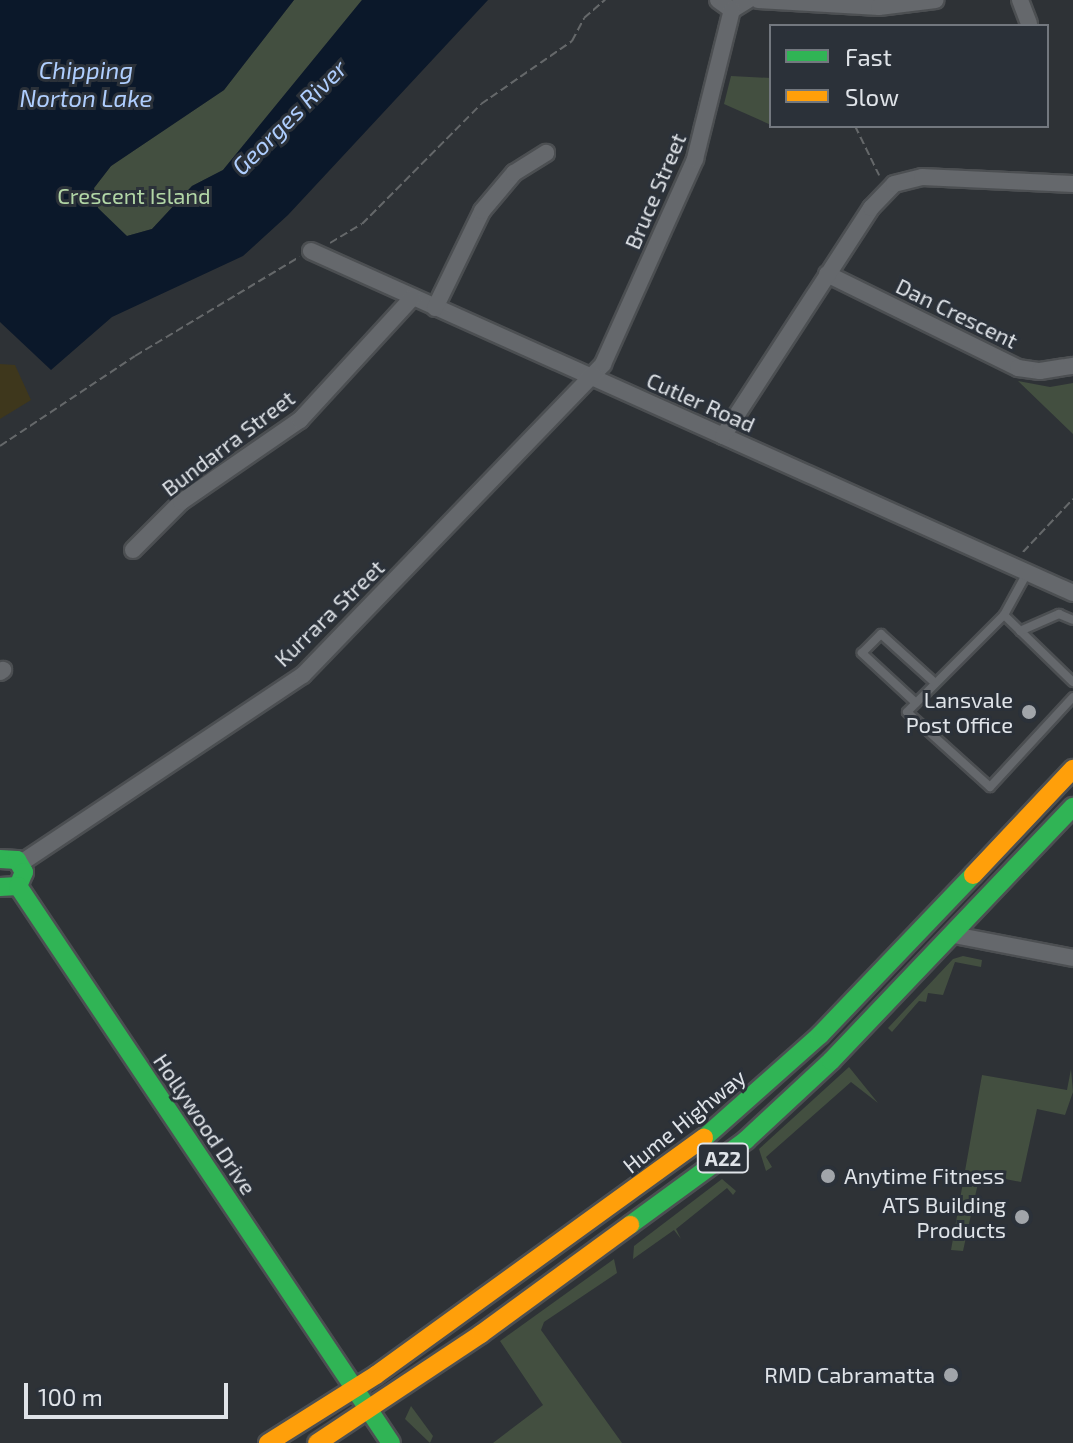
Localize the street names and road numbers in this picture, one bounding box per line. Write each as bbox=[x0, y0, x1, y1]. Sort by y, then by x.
street label: Bruce Street bbox=[619, 129, 691, 253]
street label: Dan Crescent bbox=[892, 272, 1022, 354]
street label: Cutler Road bbox=[643, 366, 759, 438]
street label: Bundarra Street bbox=[156, 384, 300, 502]
street label: Kurrara Street bbox=[269, 554, 389, 672]
street label: Hollywood Drive bbox=[148, 1049, 262, 1199]
street label: Hume Highway bbox=[617, 1063, 751, 1179]
road number: A22 bbox=[695, 1142, 751, 1174]

